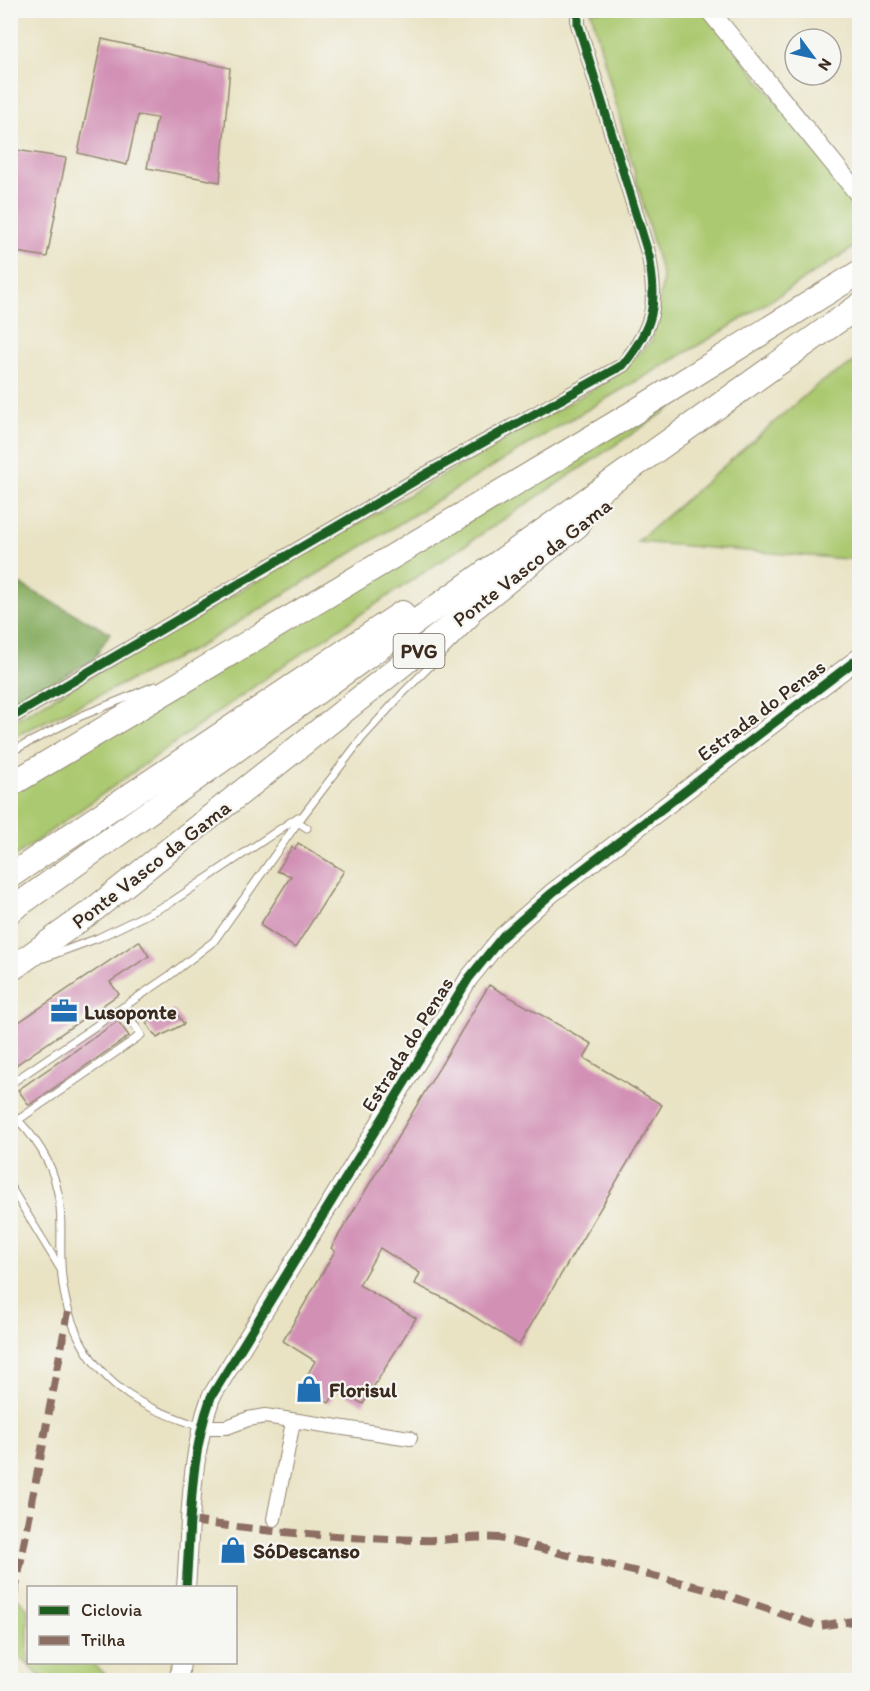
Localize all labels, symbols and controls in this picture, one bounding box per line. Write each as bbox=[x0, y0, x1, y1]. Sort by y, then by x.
north arrow bbox=[783, 27, 843, 87]
text: N bbox=[814, 55, 836, 75]
street label: Ponte Vasco da Gama bbox=[448, 492, 617, 632]
road number: PVG bbox=[394, 634, 444, 668]
street label: Estrada do Penas bbox=[692, 654, 830, 766]
street label: Ponte Vasco da Gama bbox=[67, 794, 236, 934]
street label: Estrada do Penas bbox=[356, 972, 458, 1116]
office icon: Lusoponte bbox=[49, 996, 79, 1026]
place label: Lusoponte bbox=[84, 999, 177, 1025]
shop icon: Florisul bbox=[294, 1374, 324, 1404]
place label: Florisul bbox=[329, 1377, 398, 1402]
shop icon: SóDescanso bbox=[218, 1535, 248, 1565]
place label: SóDescanso bbox=[253, 1538, 360, 1563]
legend bbox=[27, 1586, 237, 1664]
text: Ciclovia bbox=[81, 1599, 143, 1621]
text: Trilha bbox=[81, 1629, 125, 1651]

